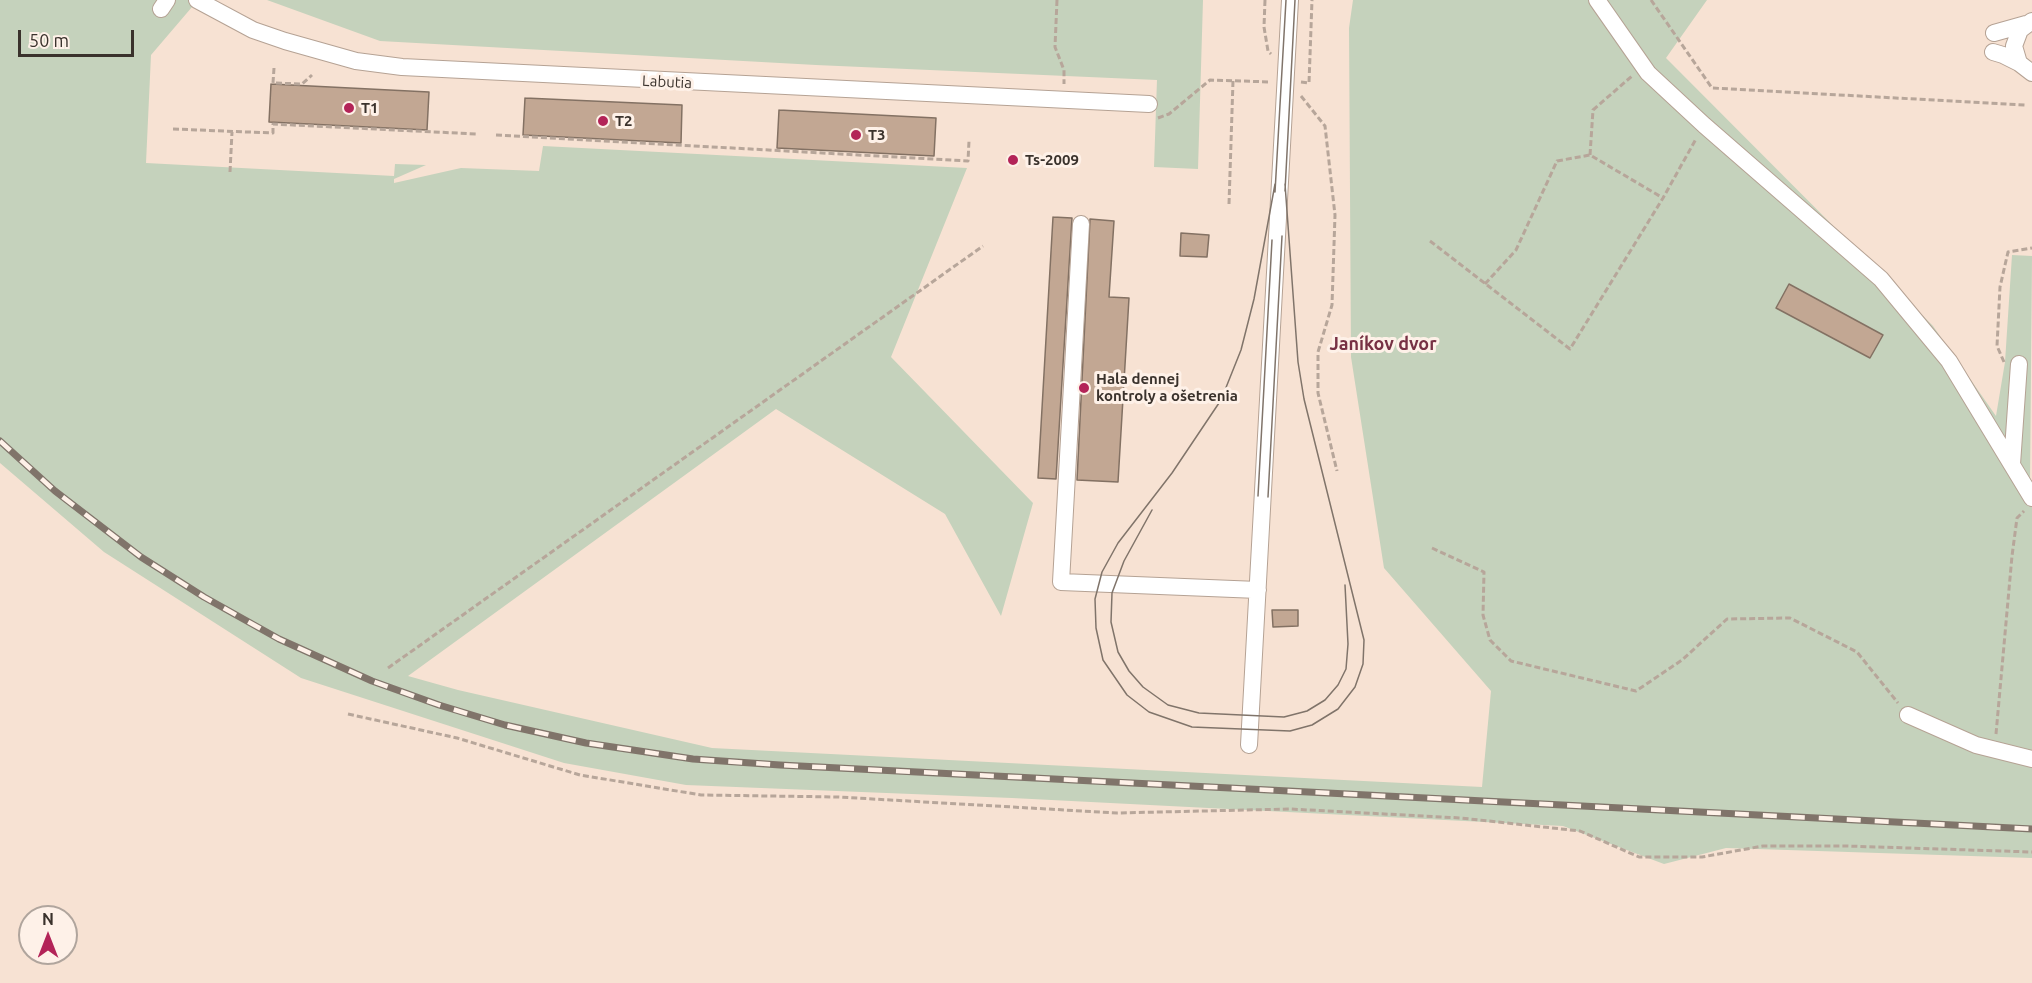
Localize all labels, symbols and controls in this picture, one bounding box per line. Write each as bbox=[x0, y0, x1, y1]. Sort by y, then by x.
scale bar bbox=[21, 18, 136, 56]
text: 50 m bbox=[29, 30, 69, 50]
street label: Labutia bbox=[642, 72, 692, 92]
place label: T1 bbox=[361, 99, 378, 117]
marker: T1 bbox=[342, 101, 356, 115]
place label: T2 bbox=[615, 112, 632, 130]
marker: T2 bbox=[596, 114, 610, 128]
place label: T3 bbox=[868, 126, 885, 144]
marker: T3 bbox=[849, 128, 863, 142]
place label: Ts-2009 bbox=[1025, 151, 1079, 169]
marker: Ts-2009 bbox=[1006, 153, 1020, 167]
district label: Janíkov dvor bbox=[1329, 333, 1437, 355]
place label: Hala dennej kontroly a ošetrenia bbox=[1096, 370, 1238, 405]
marker: Hala dennej kontroly a ošetrenia bbox=[1077, 381, 1091, 395]
north arrow bbox=[18, 905, 78, 965]
text: N bbox=[42, 910, 54, 928]

